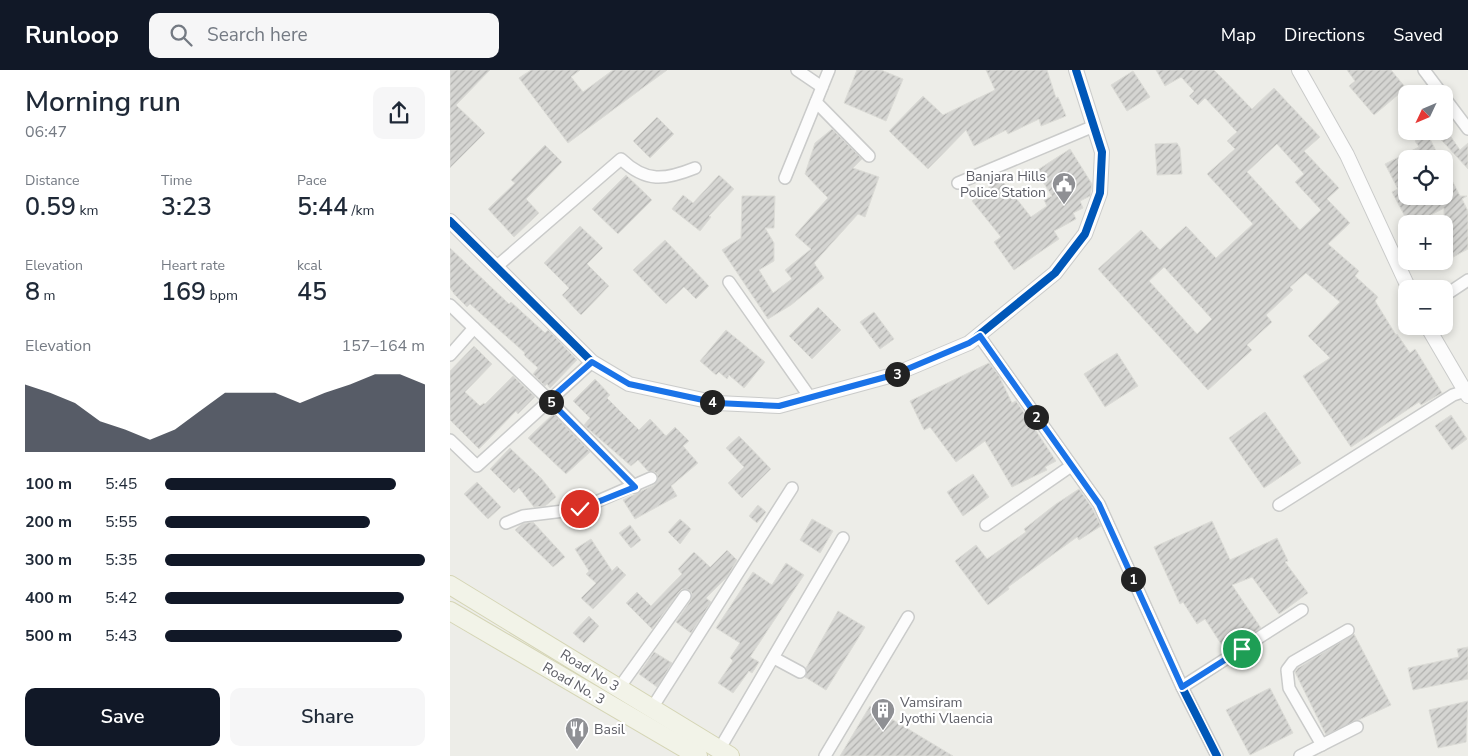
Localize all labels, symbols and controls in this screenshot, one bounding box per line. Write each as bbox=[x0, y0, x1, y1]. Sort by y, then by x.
search box bbox=[149, 13, 499, 58]
text: Runloop bbox=[25, 19, 119, 51]
icon: search bbox=[167, 21, 195, 49]
text: Search here bbox=[207, 22, 308, 48]
text: Map bbox=[1221, 23, 1256, 47]
text: Directions bbox=[1284, 23, 1365, 47]
text: Saved bbox=[1393, 23, 1443, 47]
text: Morning run bbox=[25, 83, 181, 121]
north arrow bbox=[1398, 85, 1452, 140]
map controls bbox=[1398, 85, 1453, 335]
button: share bbox=[373, 87, 425, 139]
text: 06:47 bbox=[25, 121, 67, 143]
button: locate bbox=[1398, 150, 1453, 205]
place label: Banjara Hills Police Station bbox=[960, 167, 1046, 202]
text: Distance bbox=[25, 171, 79, 190]
text: Time bbox=[161, 171, 192, 190]
text: Pace bbox=[297, 171, 327, 190]
public building icon: Banjara Hills Police Station bbox=[1051, 171, 1077, 205]
text: 0.59 bbox=[25, 190, 76, 224]
text: 3:23 bbox=[161, 190, 212, 224]
text: 5:44 bbox=[297, 190, 348, 224]
text: km bbox=[76, 201, 99, 220]
text: /km bbox=[348, 201, 374, 220]
button: + bbox=[1398, 215, 1453, 270]
text: Elevation bbox=[25, 256, 83, 275]
text: Heart rate bbox=[161, 256, 225, 275]
text: kcal bbox=[297, 256, 322, 275]
text: 8 bbox=[25, 275, 40, 309]
text: 169 bbox=[161, 275, 206, 309]
text: 45 bbox=[297, 275, 327, 309]
button: − bbox=[1398, 280, 1453, 335]
text: m bbox=[40, 286, 56, 305]
text: bpm bbox=[206, 286, 238, 305]
text: Elevation bbox=[25, 335, 91, 357]
text: 157–164 m bbox=[342, 335, 425, 357]
pin: 3 bbox=[884, 362, 910, 386]
text: 3 bbox=[893, 365, 902, 384]
pin: 5 bbox=[538, 390, 564, 414]
pin: 4 bbox=[700, 390, 724, 414]
text: 5 bbox=[547, 393, 556, 412]
text: 4 bbox=[708, 393, 717, 412]
pin: 2 bbox=[1024, 404, 1048, 430]
text: 2 bbox=[1032, 408, 1041, 427]
text: 100 m bbox=[25, 473, 72, 495]
text: 5:45 bbox=[105, 473, 137, 495]
pin bbox=[559, 488, 601, 530]
icon: check bbox=[566, 495, 594, 523]
text: 200 m bbox=[25, 511, 72, 533]
text: 5:55 bbox=[105, 511, 137, 533]
text: 300 m bbox=[25, 549, 72, 571]
text: 5:35 bbox=[105, 549, 137, 571]
pin: 1 bbox=[1120, 566, 1146, 592]
text: 1 bbox=[1129, 570, 1138, 589]
text: 400 m bbox=[25, 587, 72, 609]
text: 5:42 bbox=[105, 587, 137, 609]
text: 500 m bbox=[25, 625, 72, 647]
text: 5:43 bbox=[105, 625, 137, 647]
pin bbox=[1221, 628, 1263, 670]
icon: arrive bbox=[1228, 635, 1256, 663]
street label: Road No 3 bbox=[557, 645, 623, 696]
street label: Road No. 3 bbox=[539, 658, 608, 709]
button: Save bbox=[25, 688, 220, 746]
button: Share bbox=[230, 688, 425, 746]
place label: Vamsiram Jyothi Vlaencia bbox=[899, 693, 993, 728]
building icon: Vamsiram Jyothi Vlaencia bbox=[870, 697, 896, 731]
restaurant icon: Basil bbox=[564, 716, 590, 750]
place label: Basil bbox=[594, 720, 626, 739]

